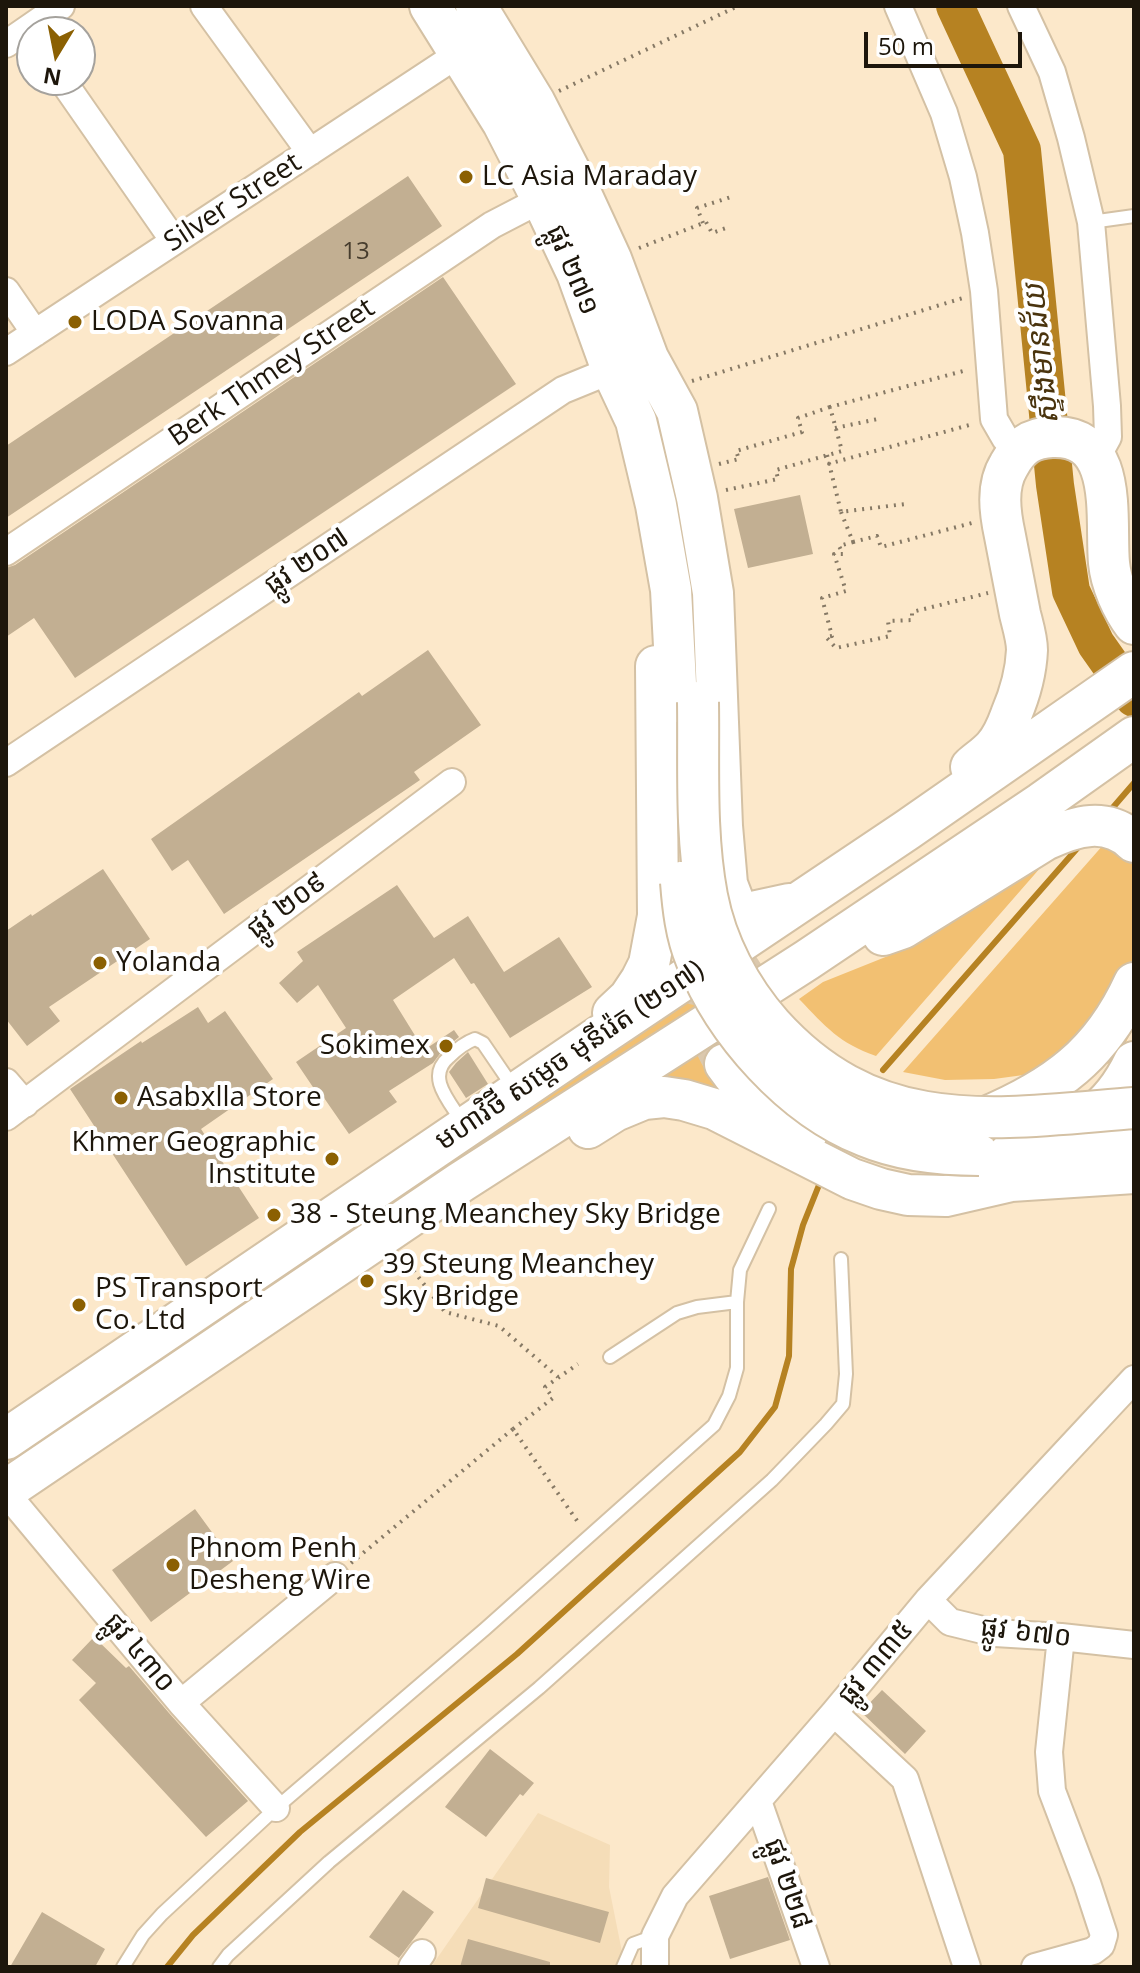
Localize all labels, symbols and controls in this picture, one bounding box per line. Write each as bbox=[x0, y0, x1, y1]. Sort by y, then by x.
north arrow bbox=[16, 16, 96, 96]
scale bar bbox=[868, 16, 1026, 66]
text: 50 m bbox=[878, 29, 934, 62]
text: N bbox=[41, 61, 64, 94]
street label: Silver Street bbox=[158, 146, 308, 260]
place label: LC Asia Maraday bbox=[482, 160, 697, 194]
marker: LC Asia Maraday bbox=[457, 168, 475, 186]
street label: ផ្លូវ ២៧១ bbox=[538, 220, 606, 320]
house number: 13 bbox=[342, 238, 370, 266]
water label: ស្ទឹងមានជ័យ bbox=[1017, 282, 1067, 426]
street label: Berk Thmey Street bbox=[163, 292, 381, 454]
place label: LODA Sovanna bbox=[91, 305, 284, 339]
marker: LODA Sovanna bbox=[66, 313, 84, 331]
street label: ផ្លូវ ២០៧ bbox=[258, 522, 356, 602]
street label: ផ្លូវ ២០៩ bbox=[241, 865, 333, 947]
place label: Yolanda bbox=[116, 946, 221, 980]
marker: Yolanda bbox=[91, 954, 109, 972]
street label: មហាវិថី សម្តេច មុនីរ៉េត (២១៧) bbox=[429, 954, 711, 1158]
place label: Sokimex bbox=[320, 1029, 430, 1063]
marker: Sokimex bbox=[437, 1037, 455, 1055]
place label: Asabxlla Store bbox=[137, 1081, 322, 1115]
marker: Asabxlla Store bbox=[112, 1089, 130, 1107]
place label: Khmer Geographic Institute bbox=[71, 1126, 316, 1192]
marker: Khmer Geographic Institute bbox=[323, 1150, 341, 1168]
place label: 38 - Steung Meanchey Sky Bridge bbox=[290, 1198, 721, 1232]
marker: 38 - Steung Meanchey Sky Bridge bbox=[265, 1206, 283, 1224]
place label: 39 Steung Meanchey Sky Bridge bbox=[383, 1248, 654, 1314]
place label: PS Transport Co. Ltd bbox=[95, 1272, 263, 1338]
marker: 39 Steung Meanchey Sky Bridge bbox=[358, 1272, 376, 1290]
marker: PS Transport Co. Ltd bbox=[70, 1296, 88, 1314]
place label: Phnom Penh Desheng Wire bbox=[189, 1532, 371, 1598]
marker: Phnom Penh Desheng Wire bbox=[164, 1556, 182, 1574]
street label: ផ្លូវ ៤៣០ bbox=[96, 1606, 182, 1700]
street label: ផ្លូវ ៦៧០ bbox=[978, 1611, 1074, 1655]
street label: ផ្លូវ ៣៣៥ bbox=[831, 1614, 921, 1712]
street label: ផ្លូវ ២២៨ bbox=[756, 1834, 818, 1934]

